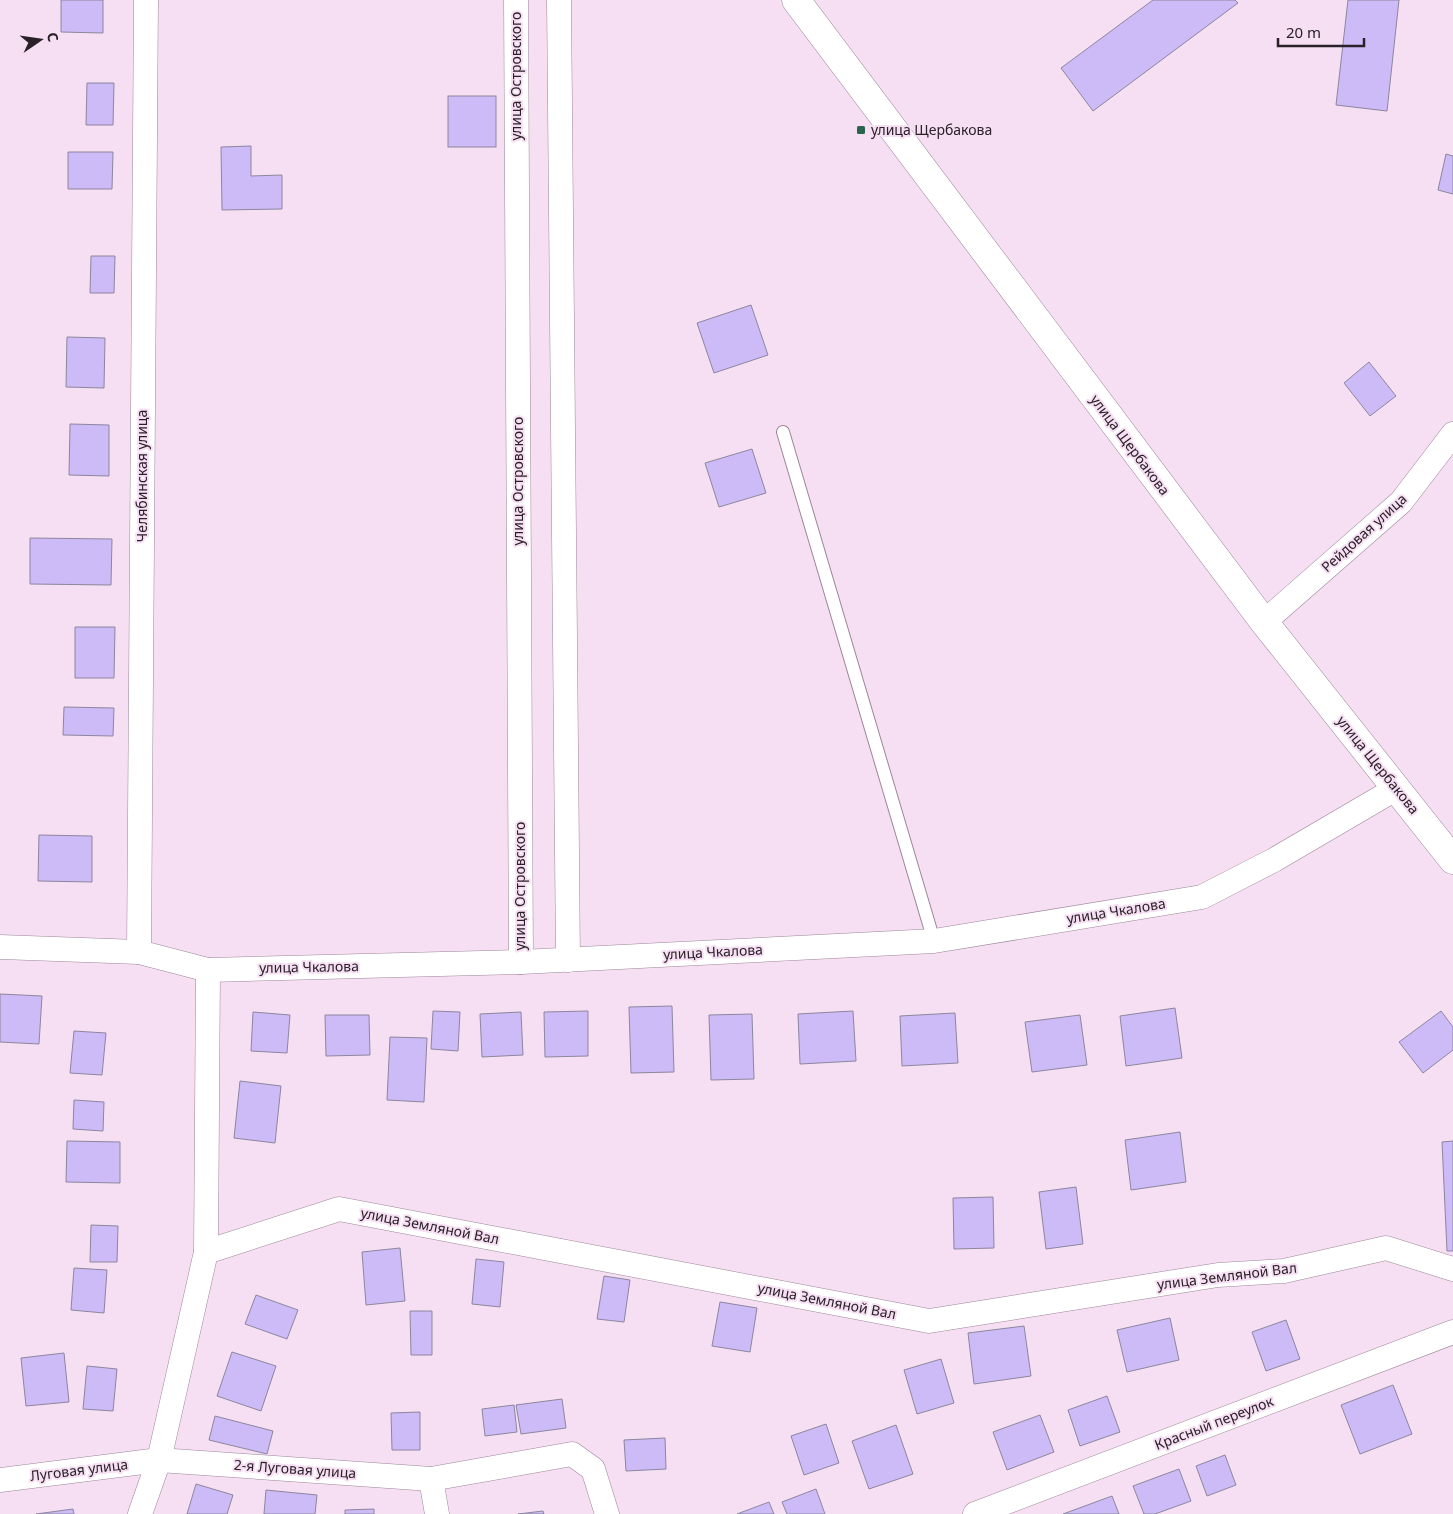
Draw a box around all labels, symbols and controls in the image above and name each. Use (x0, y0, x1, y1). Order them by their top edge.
street label: улица Островского (506, 12, 525, 140)
north arrow (15, 15, 65, 65)
scale bar (1278, 15, 1364, 47)
text: 20 m (1286, 22, 1321, 42)
text: С (43, 30, 63, 44)
place label: улица Щербакова (871, 120, 992, 139)
marker: улица Щербакова (855, 124, 867, 136)
street label: улица Щербакова (1086, 391, 1174, 499)
street label: Челябинская улица (132, 410, 151, 542)
street label: улица Островского (508, 417, 527, 545)
street label: Рейдовая улица (1317, 489, 1410, 576)
street label: улица Щербакова (1333, 712, 1424, 818)
street label: улица Островского (510, 822, 529, 950)
street label: улица Чкалова (1065, 893, 1167, 928)
street label: улица Чкалова (663, 939, 763, 964)
street label: улица Чкалова (259, 956, 359, 977)
street label: улица Земляной Вал (359, 1203, 501, 1248)
street label: улица Земляной Вал (1156, 1258, 1298, 1293)
street label: улица Земляной Вал (756, 1278, 898, 1323)
street label: Красный переулок (1152, 1391, 1277, 1454)
street label: Луговая улица (29, 1454, 129, 1485)
street label: 2-я Луговая улица (233, 1455, 357, 1482)

